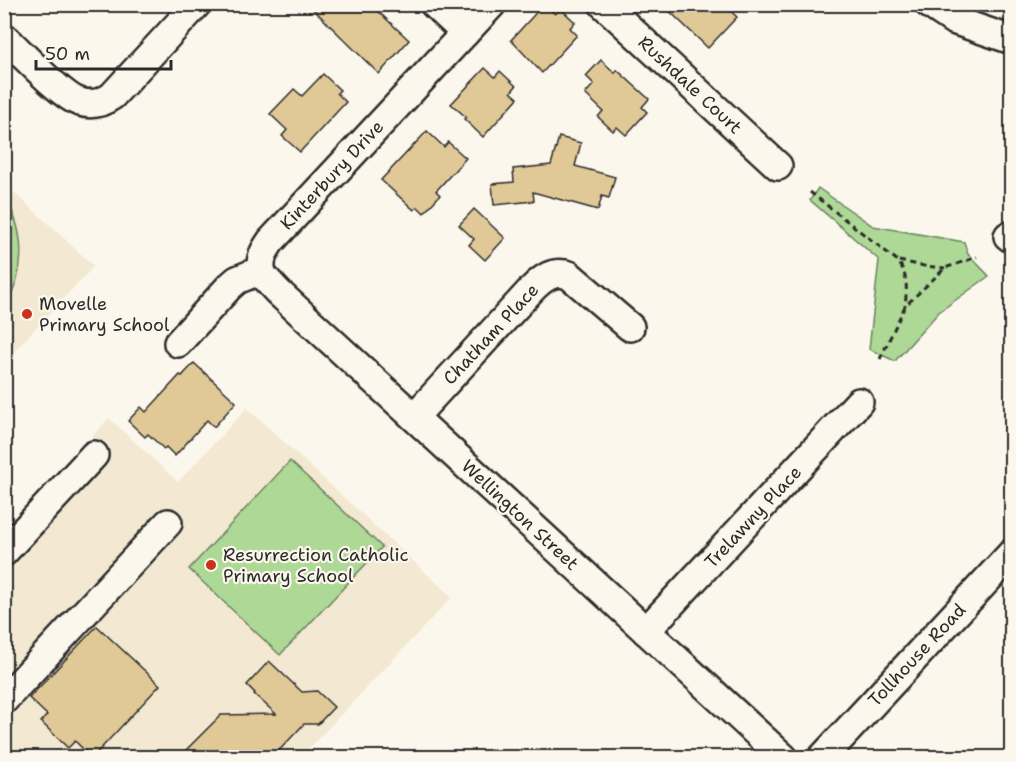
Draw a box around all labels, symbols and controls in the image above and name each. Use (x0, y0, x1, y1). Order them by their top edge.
street label: Rushdale Court (633, 31, 747, 139)
scale bar (36, 33, 171, 71)
text: 50 m (45, 42, 90, 66)
street label: Kinterbury Drive (275, 115, 389, 235)
street label: Chatham Place (438, 278, 544, 390)
place label: Movelle Primary School (39, 292, 170, 337)
marker: Movelle Primary School (20, 307, 34, 321)
street label: Wellington Street (456, 454, 584, 576)
street label: Trelawny Place (699, 461, 807, 573)
place label: Resurrection Catholic Primary School (223, 543, 408, 588)
marker: Resurrection Catholic Primary School (204, 558, 218, 572)
street label: Tollhouse Road (863, 598, 971, 712)

